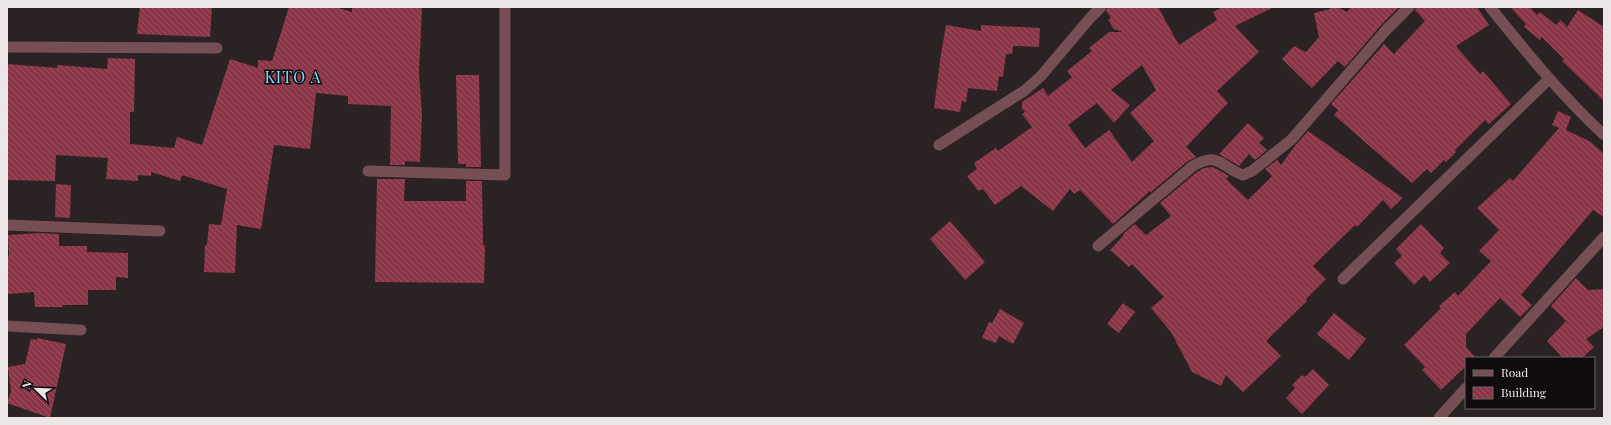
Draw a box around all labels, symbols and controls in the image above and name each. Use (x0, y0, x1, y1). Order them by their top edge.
district label: KITO A (264, 66, 322, 87)
legend (1465, 357, 1595, 409)
text: Road (1501, 364, 1528, 380)
north arrow (16, 369, 56, 409)
text: N (18, 378, 35, 391)
text: Building (1501, 384, 1547, 400)

